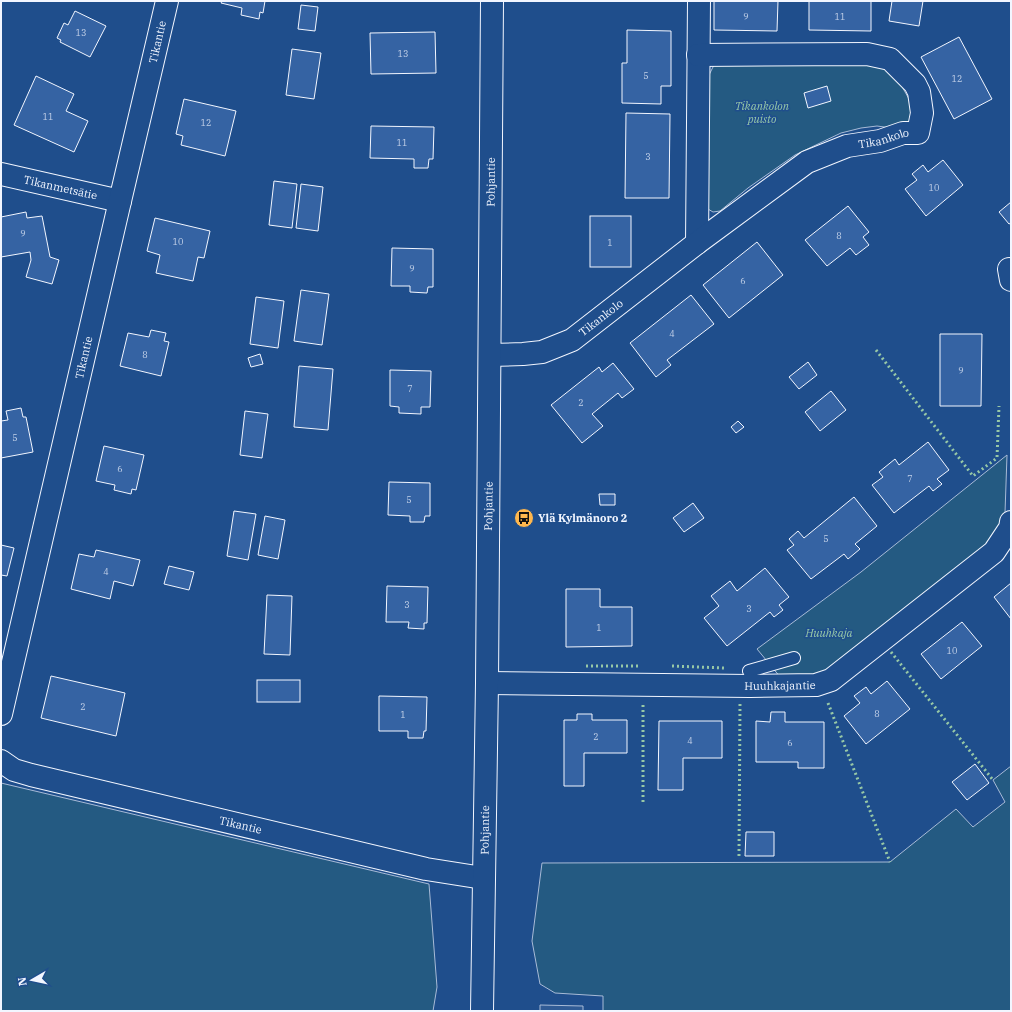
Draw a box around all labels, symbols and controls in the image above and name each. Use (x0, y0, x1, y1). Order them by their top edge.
house number: 9 (743, 11, 749, 22)
house number: 11 (835, 11, 845, 22)
street label: Tikantie (146, 19, 169, 65)
house number: 13 (76, 27, 86, 38)
house number: 13 (398, 48, 408, 59)
house number: 5 (643, 70, 649, 81)
house number: 12 (952, 73, 962, 84)
park label: Tikankolon puisto (735, 99, 790, 126)
house number: 11 (43, 111, 53, 122)
house number: 12 (201, 117, 211, 128)
street label: Tikankolo (857, 126, 909, 151)
house number: 11 (397, 137, 407, 148)
house number: 3 (645, 151, 651, 162)
street label: Pohjantie (483, 157, 498, 207)
street label: Tikanmetsätie (22, 172, 99, 203)
house number: 10 (929, 182, 939, 193)
house number: 9 (20, 228, 26, 239)
house number: 8 (836, 230, 842, 241)
house number: 10 (173, 236, 183, 247)
house number: 1 (607, 237, 613, 248)
house number: 9 (409, 263, 415, 274)
house number: 6 (740, 275, 746, 286)
street label: Tikankolo (576, 296, 626, 339)
house number: 4 (669, 328, 675, 339)
street label: Tikantie (72, 335, 95, 380)
house number: 8 (142, 349, 148, 360)
house number: 9 (958, 365, 964, 376)
house number: 7 (407, 383, 413, 394)
house number: 2 (578, 397, 584, 408)
house number: 5 (12, 432, 18, 443)
house number: 6 (117, 463, 123, 474)
house number: 7 (907, 473, 913, 484)
street label: Pohjantie (481, 481, 495, 531)
house number: 5 (406, 494, 412, 505)
bus stop icon: Ylä Kylmänoro 2 (513, 507, 535, 529)
place label: Ylä Kylmänoro 2 (538, 511, 627, 525)
house number: 5 (823, 533, 829, 544)
house number: 4 (103, 566, 109, 577)
house number: 3 (404, 599, 410, 610)
house number: 3 (746, 603, 752, 614)
house number: 1 (596, 622, 602, 633)
park label: Huuhkaja (804, 626, 853, 640)
house number: 10 (947, 645, 957, 656)
street label: Huuhkajantie (744, 678, 816, 693)
house number: 2 (80, 701, 86, 712)
house number: 8 (874, 708, 880, 719)
house number: 1 (400, 709, 406, 720)
house number: 2 (593, 731, 599, 742)
house number: 4 (687, 735, 693, 746)
house number: 6 (787, 737, 793, 748)
street label: Pohjantie (477, 805, 492, 855)
street label: Tikantie (218, 813, 263, 837)
north arrow (12, 960, 52, 1000)
text: N (14, 976, 30, 987)

